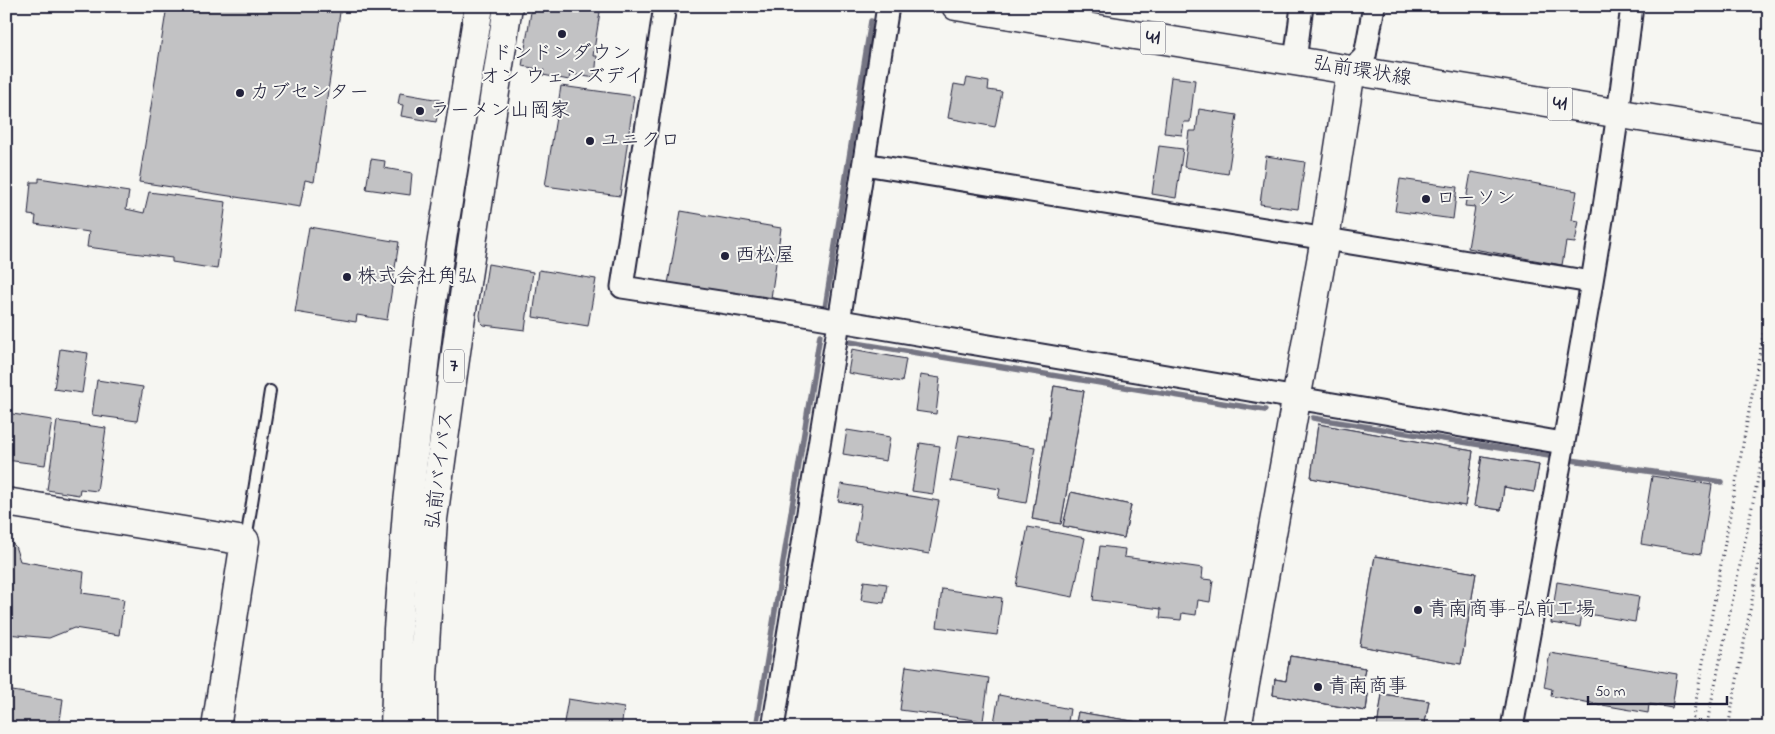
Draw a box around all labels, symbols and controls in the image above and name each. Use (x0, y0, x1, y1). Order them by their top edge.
road number: 41 (1140, 22, 1166, 54)
marker: ドンドンダウン オン ウェンズデイ (556, 28, 568, 40)
place label: ドンドンダウン オン ウェンズデイ (480, 40, 644, 92)
street label: 弘前環状線 (1310, 50, 1414, 94)
place label: カブセンター (250, 79, 369, 108)
marker: カブセンター (234, 87, 246, 99)
road number: 41 (1548, 88, 1572, 120)
place label: ラーメン山岡家 (430, 97, 570, 126)
marker: ラーメン山岡家 (414, 105, 426, 117)
place label: ユニクロ (600, 127, 680, 156)
marker: ユニクロ (584, 135, 596, 147)
place label: ローソン (1436, 185, 1516, 214)
marker: ローソン (1420, 193, 1432, 205)
place label: 西松屋 (735, 242, 795, 271)
marker: 西松屋 (719, 250, 731, 262)
place label: 株式会社角弘 (357, 263, 477, 292)
marker: 株式会社角弘 (341, 271, 353, 283)
road number: 7 (444, 350, 464, 382)
street label: 弘前バイパス (419, 409, 463, 531)
place label: 青南商事-弘前工場 (1428, 596, 1596, 625)
marker: 青南商事-弘前工場 (1412, 604, 1424, 616)
place label: 青南商事 (1328, 673, 1408, 702)
scale bar (1588, 674, 1726, 706)
marker: 青南商事 (1312, 681, 1324, 693)
text: 50 m (1595, 681, 1626, 703)

